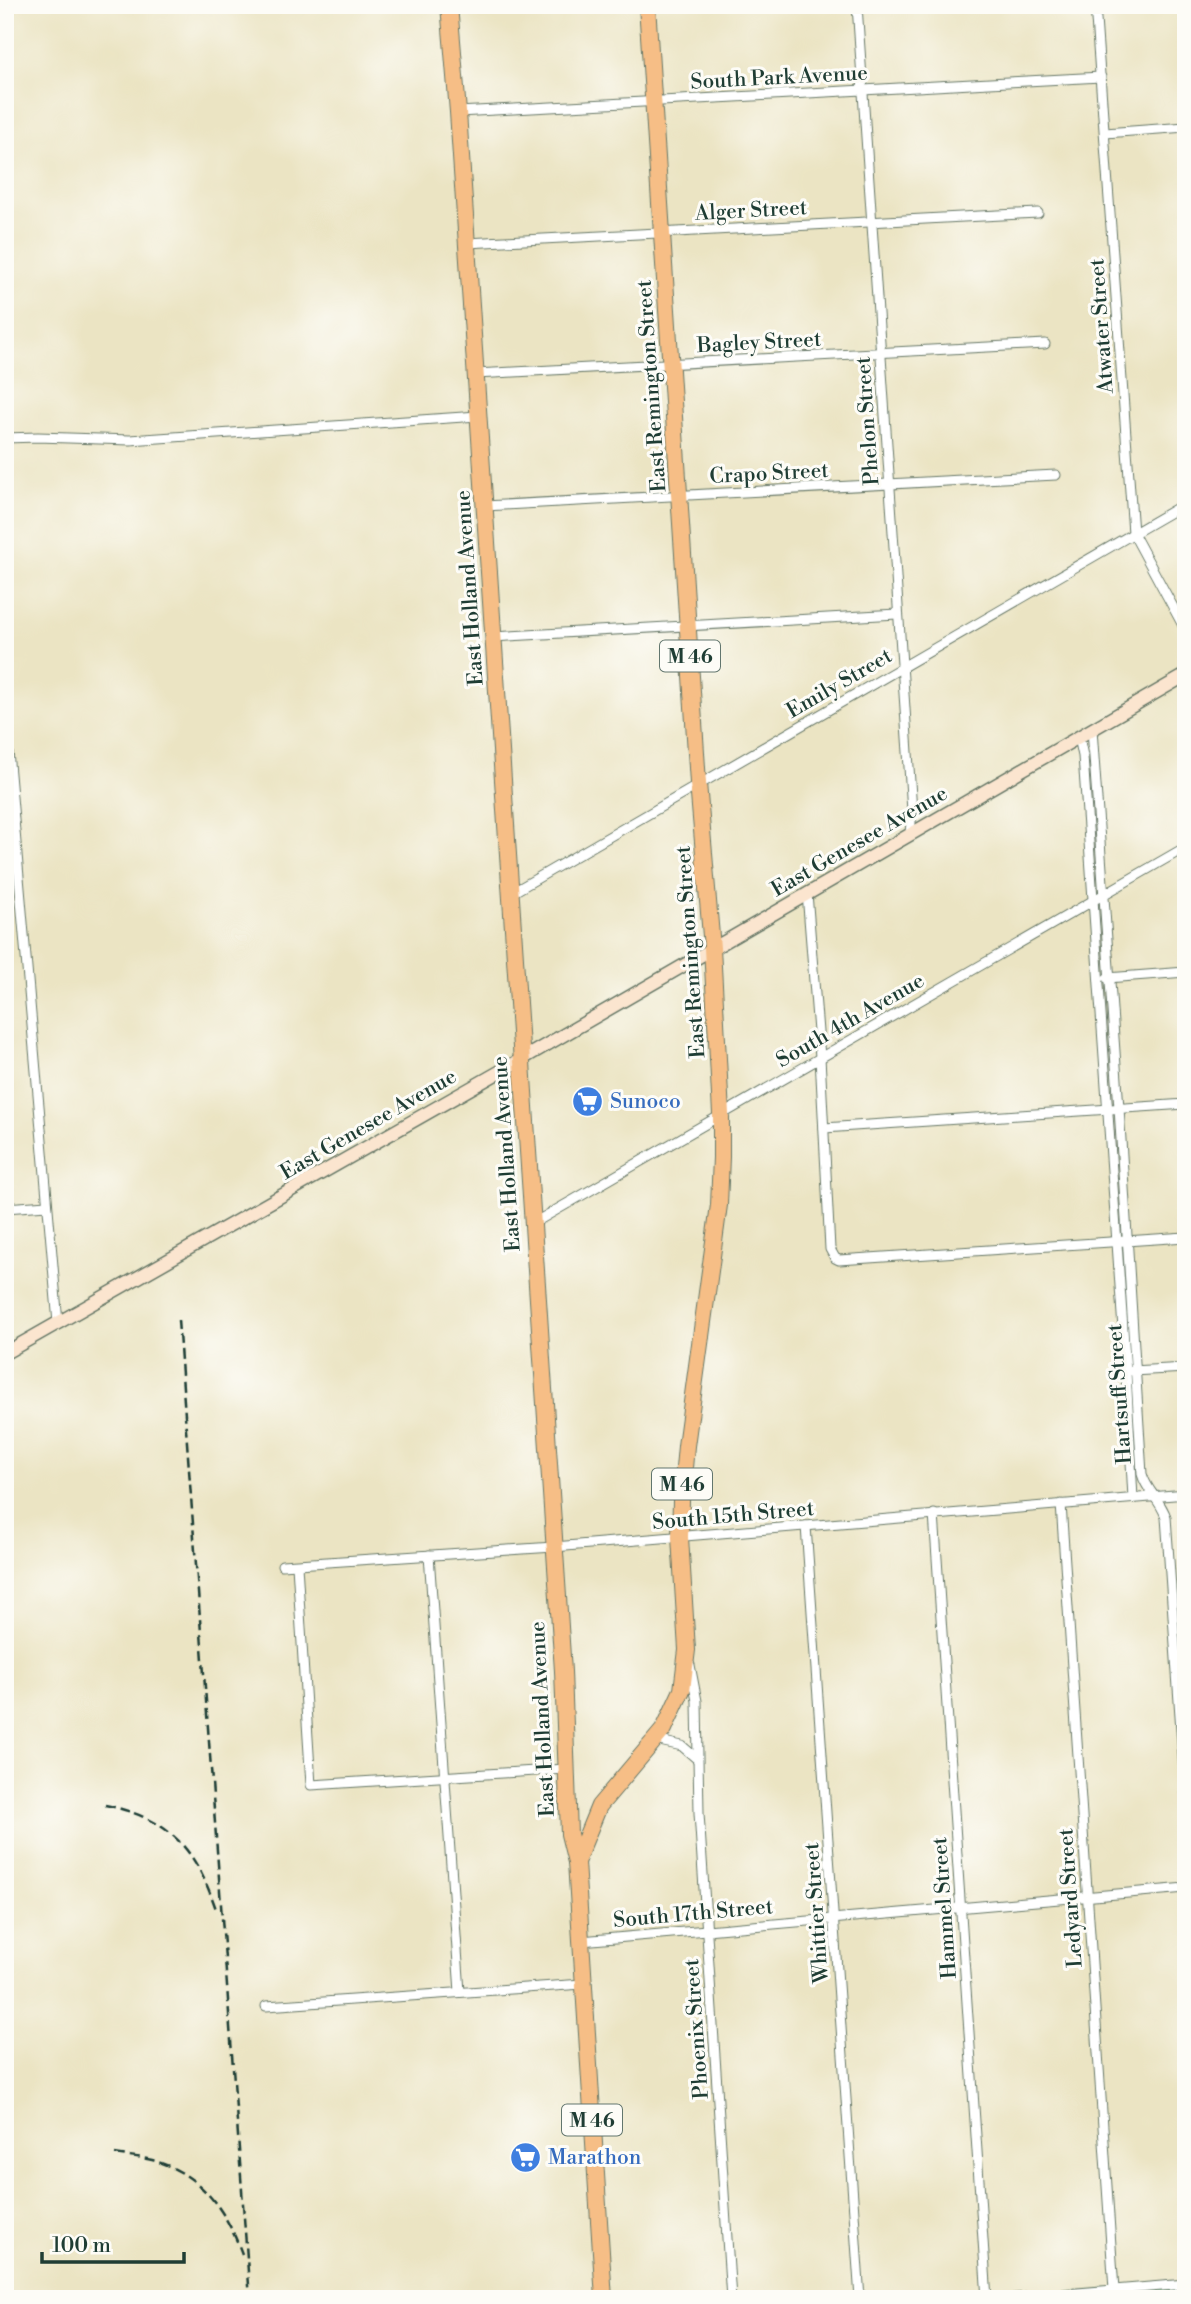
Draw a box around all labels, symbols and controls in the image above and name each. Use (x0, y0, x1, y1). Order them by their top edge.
street label: South Park Avenue (690, 60, 868, 96)
street label: Alger Street (693, 195, 808, 227)
street label: Atwater Street (1084, 257, 1120, 395)
street label: East Remington Street (632, 278, 672, 493)
street label: Bagley Street (695, 327, 822, 359)
street label: Phelon Street (850, 355, 885, 486)
street label: Crapo Street (709, 458, 830, 490)
street label: East Holland Avenue (450, 489, 490, 687)
road number: M 46 (660, 640, 720, 671)
street label: Emily Street (782, 643, 897, 725)
street label: East Genesee Avenue (767, 781, 952, 903)
street label: East Remington Street (671, 844, 711, 1059)
street label: South 4th Avenue (772, 968, 929, 1074)
street label: East Holland Avenue (487, 1055, 527, 1253)
street label: East Genesee Avenue (276, 1064, 461, 1186)
supermarket icon: Sunoco (570, 1084, 604, 1118)
place label: Sunoco (610, 1089, 681, 1115)
street label: Hartsuff Street (1102, 1322, 1138, 1465)
road number: M 46 (652, 1468, 712, 1500)
street label: South 15th Street (651, 1496, 816, 1536)
street label: East Holland Avenue (525, 1620, 561, 1817)
street label: Ledyard Street (1053, 1827, 1089, 1968)
street label: Hammel Street (927, 1835, 963, 1980)
street label: Whittier Street (799, 1841, 835, 1985)
street label: South 17th Street (612, 1894, 775, 1934)
street label: Phoenix Street (679, 1957, 715, 2100)
road number: M 46 (562, 2104, 622, 2136)
supermarket icon: Marathon (508, 2140, 542, 2174)
place label: Marathon (548, 2145, 642, 2171)
scale bar (42, 2220, 184, 2264)
text: 100 m (52, 2233, 111, 2259)

